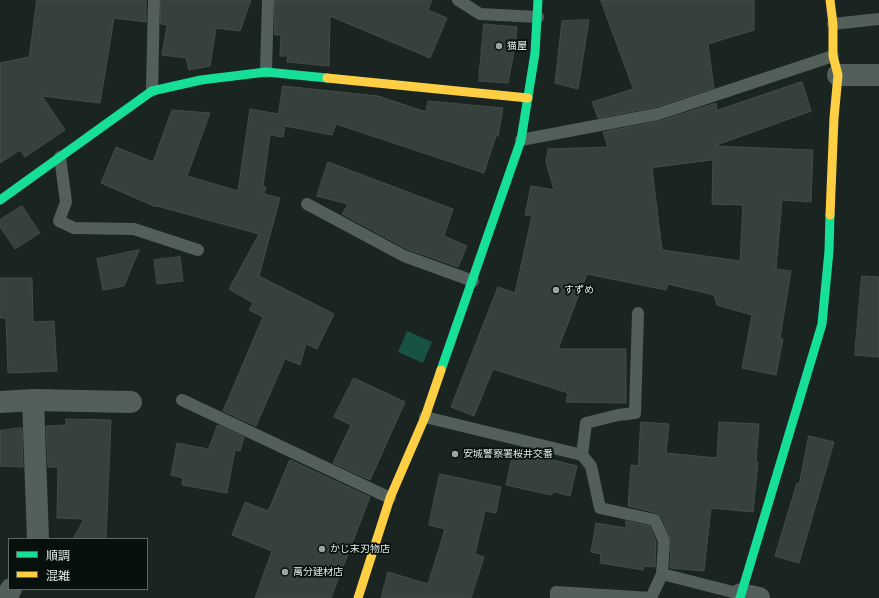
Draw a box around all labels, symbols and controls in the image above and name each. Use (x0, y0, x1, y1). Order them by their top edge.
place label: 猫屋 (507, 40, 527, 52)
marker: 猫屋 (494, 41, 504, 51)
place label: すずめ (564, 284, 594, 296)
marker: すずめ (551, 285, 561, 295)
place label: 安城警察署桜井交番 (463, 448, 553, 460)
marker: 安城警察署桜井交番 (450, 449, 460, 459)
legend (8, 538, 148, 590)
place label: かじ末刃物店 (330, 543, 390, 555)
marker: かじ末刃物店 (317, 544, 327, 554)
text: 順調 (46, 549, 70, 563)
place label: 萬分建材店 (293, 566, 343, 578)
marker: 萬分建材店 (280, 567, 290, 577)
text: 混雑 (46, 569, 70, 583)

